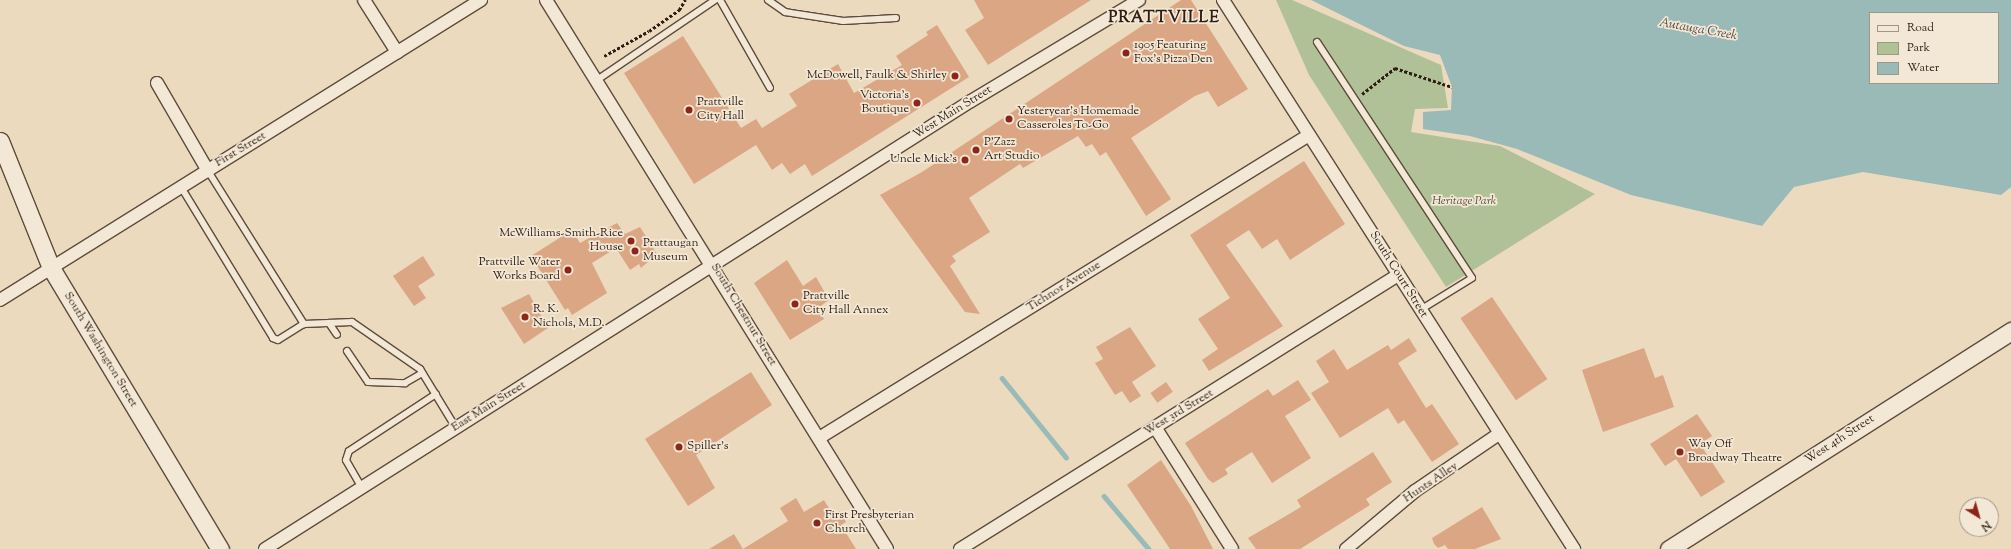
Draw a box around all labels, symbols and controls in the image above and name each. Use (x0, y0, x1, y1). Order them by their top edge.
district label: PRATTVILLE (1108, 9, 1220, 29)
legend (1869, 12, 1999, 84)
water label: Autauga Creek (1658, 15, 1738, 45)
text: Road (1907, 19, 1934, 37)
place label: 1905 Featuring Fox's Pizza Den (1134, 39, 1213, 67)
text: Park (1907, 39, 1930, 57)
marker: 1905 Featuring Fox's Pizza Den (1121, 48, 1131, 58)
text: Water (1907, 59, 1939, 77)
place label: McDowell, Faulk & Shirley (807, 69, 947, 83)
marker: McDowell, Faulk & Shirley (950, 71, 960, 81)
street label: West Main Street (911, 83, 995, 143)
place label: Victoria's Boutique (860, 89, 909, 117)
place label: Prattville City Hall (697, 96, 744, 124)
marker: Victoria's Boutique (912, 98, 922, 108)
marker: Prattville City Hall (684, 105, 694, 115)
place label: Yesteryear's Homemade Casseroles To-Go (1017, 105, 1139, 133)
marker: Yesteryear's Homemade Casseroles To-Go (1004, 114, 1014, 124)
street label: First Street (213, 129, 269, 171)
place label: P'Zazz Art Studio (984, 136, 1040, 164)
marker: P'Zazz Art Studio (971, 145, 981, 155)
place label: Uncle Mick's (890, 153, 957, 167)
marker: Uncle Mick's (960, 155, 970, 165)
park label: Heritage Park (1432, 195, 1496, 209)
place label: McWilliams-Smith-Rice House (499, 227, 623, 255)
street label: South Court Street (1366, 229, 1430, 321)
marker: McWilliams-Smith-Rice House (626, 236, 636, 246)
place label: Prattaugan Museum (643, 237, 698, 265)
marker: Prattaugan Museum (630, 246, 640, 256)
place label: Prattville Water Works Board (479, 256, 560, 284)
street label: Tichnor Avenue (1024, 259, 1104, 315)
street label: South Chestnut Street (707, 261, 779, 369)
marker: Prattville Water Works Board (563, 265, 573, 275)
street label: South Washington Street (60, 290, 140, 410)
place label: Prattville City Hall Annex (803, 290, 889, 318)
marker: Prattville City Hall Annex (790, 299, 800, 309)
place label: R. K. Nichols, M.D. (533, 303, 605, 331)
marker: R. K. Nichols, M.D. (520, 312, 530, 322)
street label: East Main Street (449, 378, 529, 436)
street label: West 3rd Street (1142, 387, 1216, 439)
street label: West 4th Street (1803, 412, 1877, 468)
place label: Way Off Broadway Theatre (1688, 438, 1782, 466)
place label: Spiller's (687, 440, 728, 454)
marker: Spiller's (674, 442, 684, 452)
marker: Way Off Broadway Theatre (1675, 447, 1685, 457)
street label: Hunts Alley (1401, 460, 1461, 506)
north arrow (1959, 497, 1999, 537)
place label: First Presbyterian Church (825, 509, 914, 537)
text: N (1977, 517, 1994, 535)
marker: First Presbyterian Church (812, 518, 822, 528)

